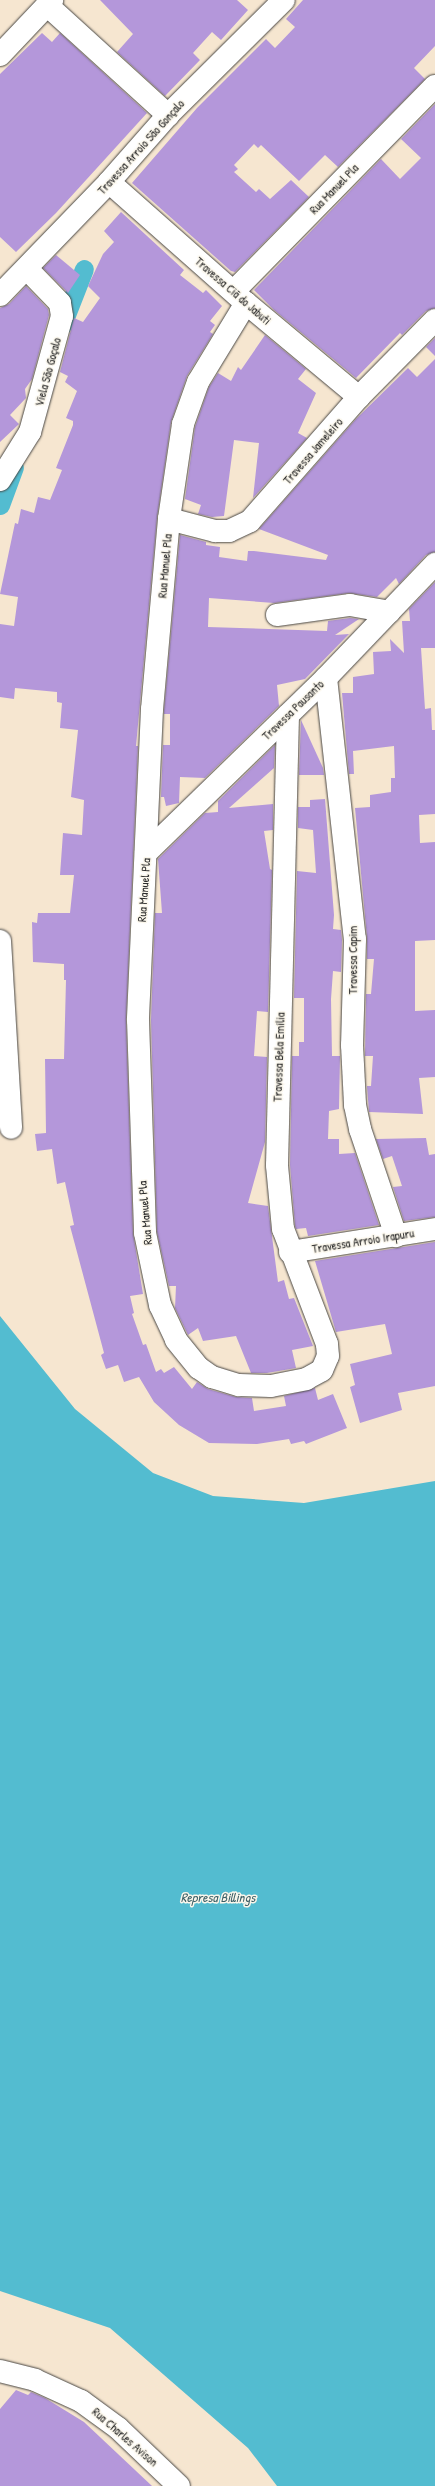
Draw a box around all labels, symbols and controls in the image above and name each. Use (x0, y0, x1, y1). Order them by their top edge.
street label: Travessa Arroio São Gonçalo (95, 97, 187, 197)
street label: Rua Manuel Pla (307, 161, 361, 217)
street label: Travessa Ciã do Jabuti (192, 254, 274, 328)
street label: Viela São Goçalo (32, 336, 64, 408)
street label: Travessa Jameleiro (280, 415, 346, 487)
street label: Rua Manuel Pla (155, 533, 175, 599)
street label: Travessa Pausanto (259, 677, 327, 743)
street label: Rua Manuel Pla (135, 857, 153, 923)
street label: Travessa Capim (346, 926, 360, 994)
street label: Travessa Bela Emília (270, 1012, 288, 1102)
street label: Rua Manuel Pla (135, 1180, 155, 1246)
street label: Travessa Arroio Irapuru (311, 1226, 415, 1256)
water label: Represa Billings (181, 1889, 255, 1905)
street label: Rua Charles Avison (89, 2405, 161, 2469)

